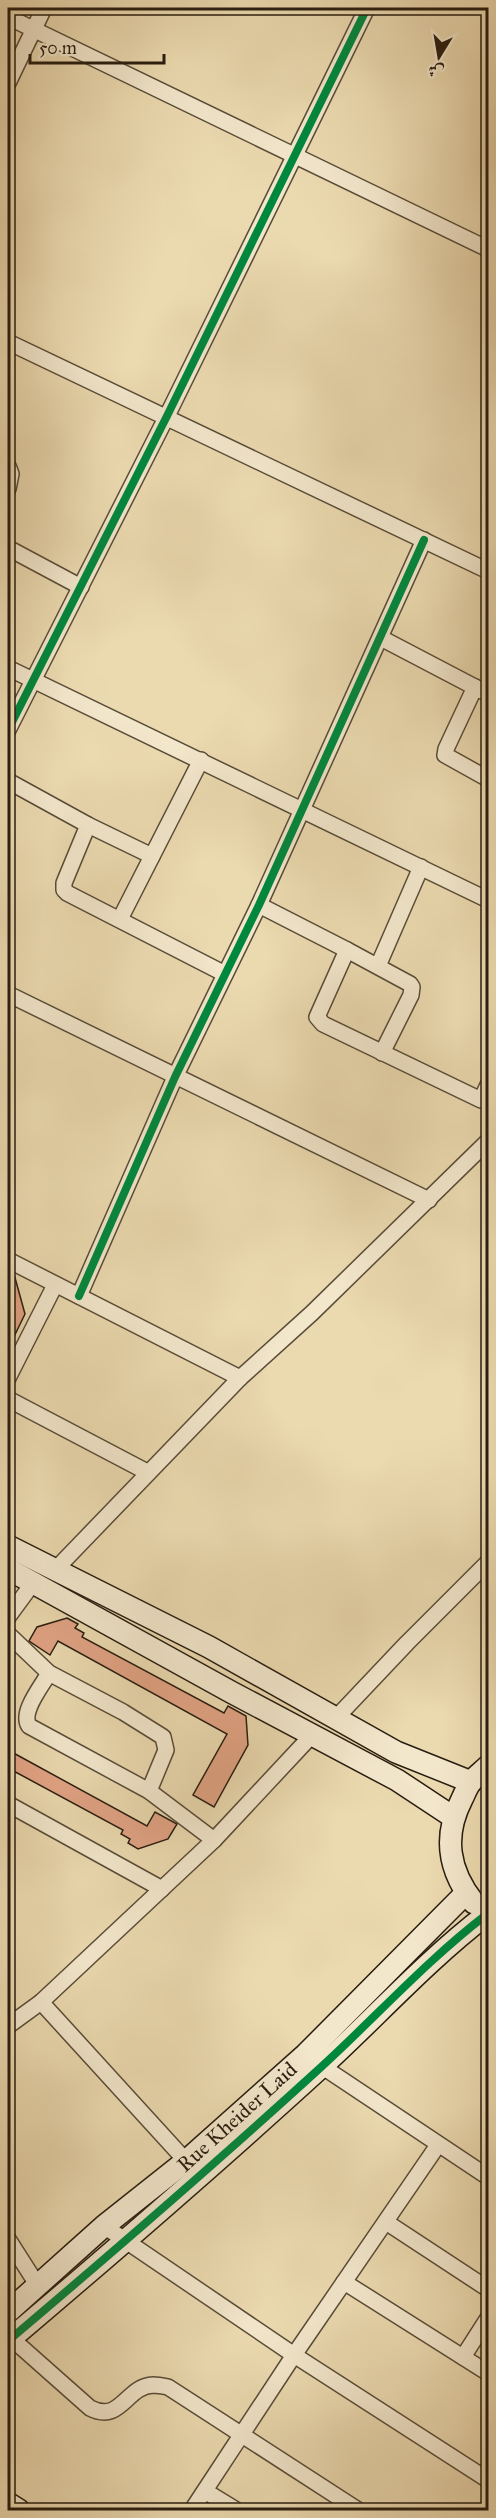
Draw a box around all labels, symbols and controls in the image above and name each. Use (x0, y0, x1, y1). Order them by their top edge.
scale bar (30, 27, 164, 65)
north arrow (409, 27, 469, 87)
text: 50 m (39, 37, 77, 59)
text: ش (427, 60, 446, 82)
street label: Rue Kheider Laid (172, 2056, 303, 2178)

